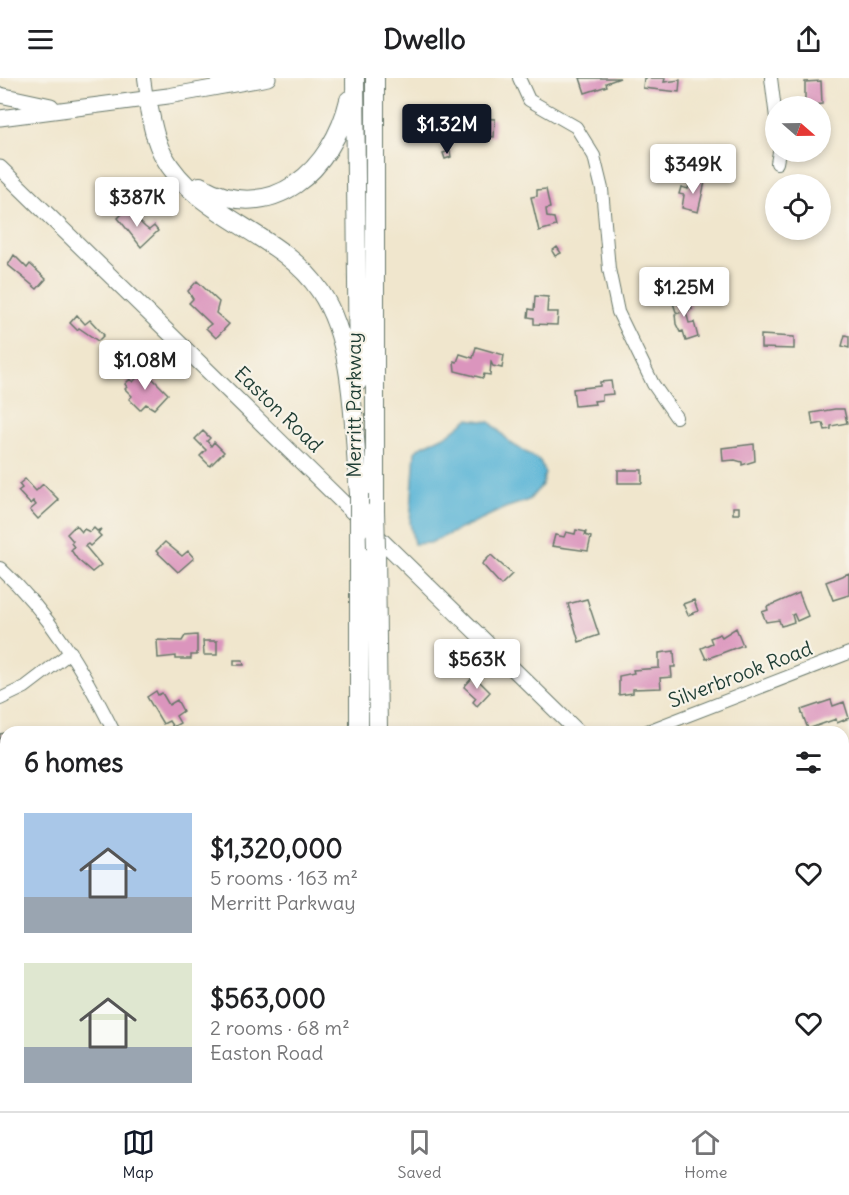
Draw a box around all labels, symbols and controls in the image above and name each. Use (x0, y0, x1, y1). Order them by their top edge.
text: Dwello (383, 22, 466, 56)
icon: menu (24, 23, 57, 56)
icon: share (792, 23, 825, 56)
north arrow (765, 96, 831, 162)
map controls (765, 96, 831, 240)
pin: $1.32M (398, 104, 496, 155)
text: $1.32M (416, 111, 478, 136)
pin: $349K (651, 144, 735, 195)
text: $349K (664, 151, 722, 176)
button: locate (765, 174, 831, 240)
pin: $387K (95, 177, 179, 228)
text: $387K (109, 184, 165, 209)
pin: $1.25M (635, 267, 733, 318)
text: $1.25M (653, 274, 715, 299)
street label: Merritt Parkway (341, 332, 366, 478)
pin: $1.08M (96, 340, 194, 391)
text: $1.08M (113, 347, 177, 372)
street label: Easton Road (230, 361, 329, 457)
street label: Silverbrook Road (665, 635, 816, 713)
pin: $563K (435, 639, 519, 690)
text: $563K (448, 646, 506, 671)
text: 6 homes (24, 746, 123, 779)
icon: filters (792, 746, 825, 779)
text: $1,320,000 (210, 832, 343, 865)
icon: home (72, 837, 144, 909)
icon: heart (792, 857, 825, 890)
text: 5 rooms · 163 m² (210, 865, 358, 890)
text: Merritt Parkway (210, 890, 356, 915)
text: $563,000 (210, 982, 326, 1015)
icon: home (72, 987, 144, 1059)
icon: heart (792, 1007, 825, 1040)
text: 2 rooms · 68 m² (210, 1015, 350, 1040)
text: Easton Road (210, 1040, 323, 1065)
tab: Map (122, 1126, 155, 1182)
tab: Saved (398, 1126, 441, 1182)
tab: Home (684, 1126, 727, 1182)

